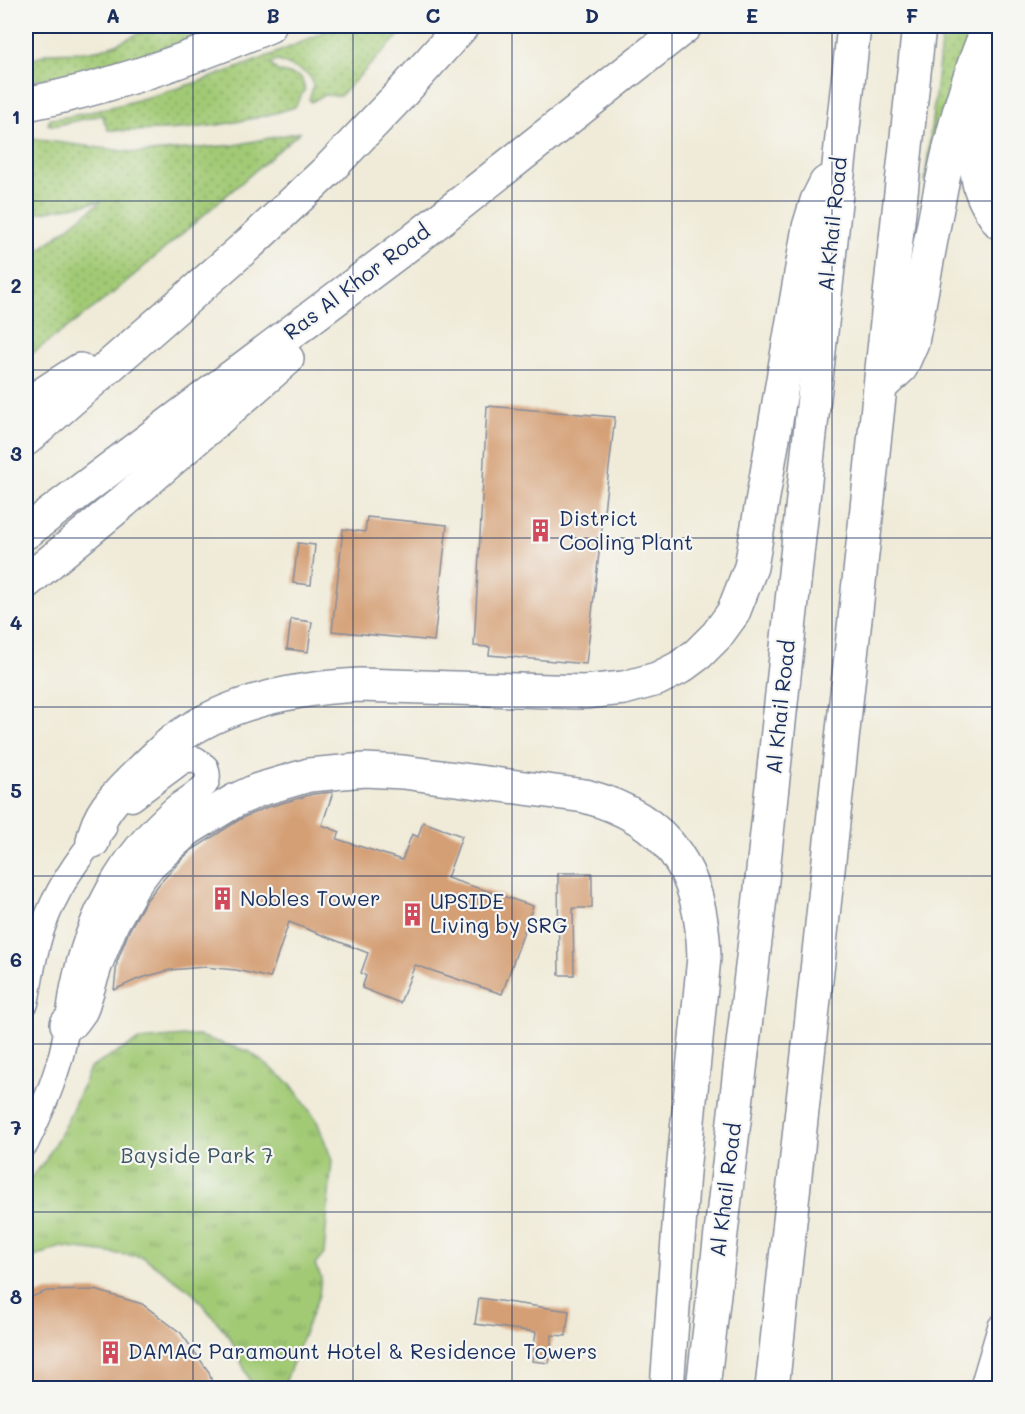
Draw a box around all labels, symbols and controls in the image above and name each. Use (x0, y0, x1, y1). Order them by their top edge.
text: A (106, 2, 120, 28)
text: B (266, 2, 280, 28)
text: C (426, 2, 441, 28)
text: D (585, 2, 599, 28)
text: E (746, 2, 758, 28)
text: F (906, 2, 919, 28)
text: 1 (12, 103, 20, 129)
street label: Al Khail Road (811, 155, 852, 292)
street label: Ras Al Khor Road (277, 217, 435, 345)
text: 2 (10, 272, 22, 298)
text: 3 (10, 440, 22, 466)
place label: District Cooling Plant (559, 504, 693, 555)
building icon: District Cooling Plant (528, 518, 554, 544)
text: 4 (10, 609, 23, 635)
street label: Al Khail Road (759, 638, 800, 775)
text: 5 (10, 777, 22, 803)
place label: Nobles Tower (240, 884, 381, 911)
building icon: Nobles Tower (209, 886, 235, 912)
place label: UPSIDE Living by SRG (430, 887, 567, 938)
building icon: UPSIDE Living by SRG (399, 901, 425, 927)
text: 6 (10, 946, 22, 972)
text: 7 (10, 1114, 22, 1140)
street label: Al Khail Road (703, 1121, 746, 1258)
park label: Bayside Park 7 (121, 1141, 273, 1168)
text: 8 (10, 1283, 22, 1309)
place label: DAMAC Paramount Hotel & Residence Towers (128, 1337, 597, 1364)
building icon: DAMAC Paramount Hotel & Residence Towers (97, 1339, 123, 1365)

